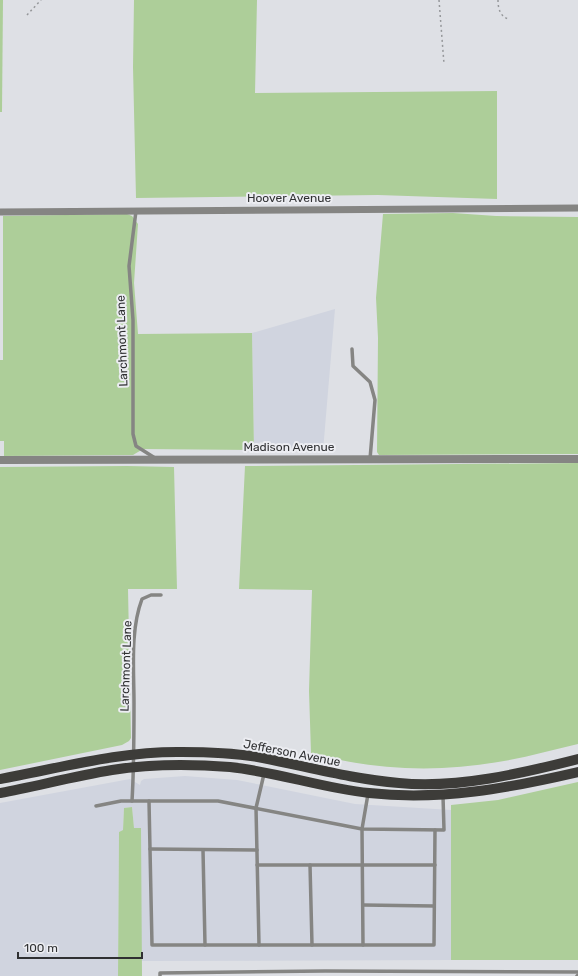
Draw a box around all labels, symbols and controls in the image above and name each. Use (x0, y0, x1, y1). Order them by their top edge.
street label: Hoover Avenue (247, 191, 331, 205)
street label: Larchmont Lane (113, 295, 131, 387)
street label: Madison Avenue (243, 440, 335, 454)
street label: Larchmont Lane (117, 620, 135, 712)
street label: Jefferson Avenue (242, 737, 342, 769)
scale bar (18, 934, 142, 960)
text: 100 m (24, 941, 58, 955)

